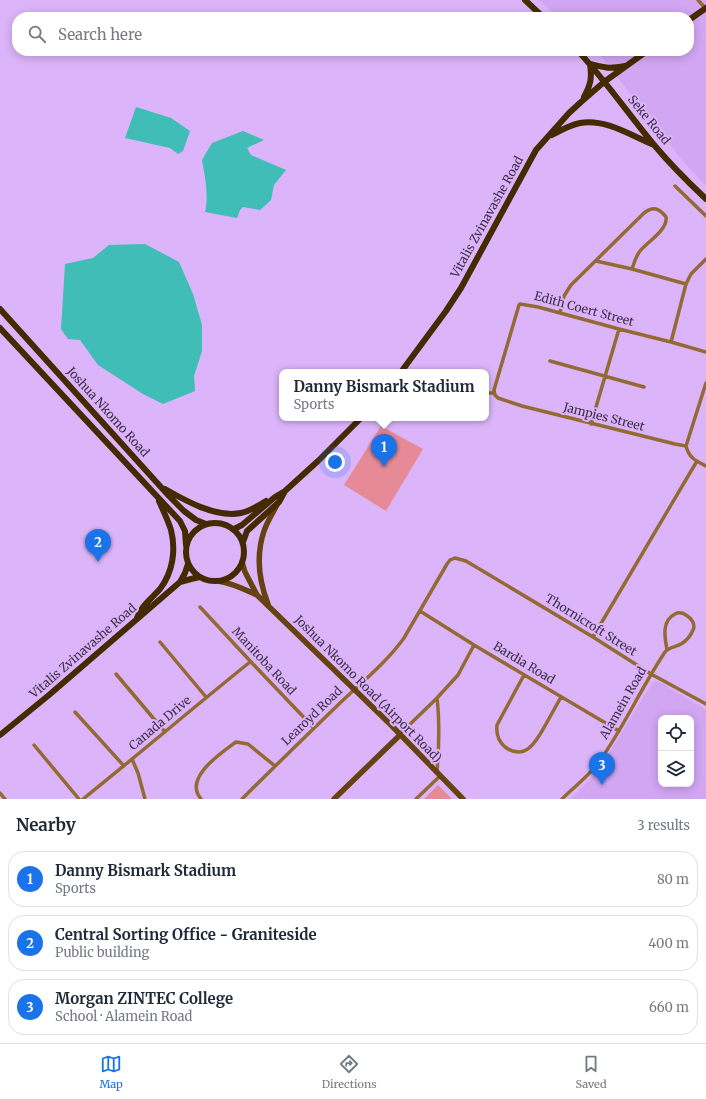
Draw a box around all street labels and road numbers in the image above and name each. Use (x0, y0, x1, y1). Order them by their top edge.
street label: Seke Road (625, 92, 674, 147)
street label: Vitalis Zvinavashe Road (446, 153, 526, 281)
street label: Edith Coert Street (533, 288, 636, 329)
street label: Joshua Nkomo Road (63, 363, 153, 460)
street label: Jampies Street (561, 399, 646, 434)
street label: Thornicroft Street (543, 590, 640, 659)
street label: Vitalis Zvinavashe Road (25, 600, 139, 702)
street label: Joshua Nkomo Road (Airport Road) (291, 611, 445, 765)
street label: Manitoba Road (229, 624, 300, 698)
street label: Bardia Road (491, 638, 558, 687)
street label: Alamein Road (595, 664, 649, 742)
street label: Learoyd Road (278, 683, 345, 748)
street label: Canada Drive (126, 692, 194, 753)

